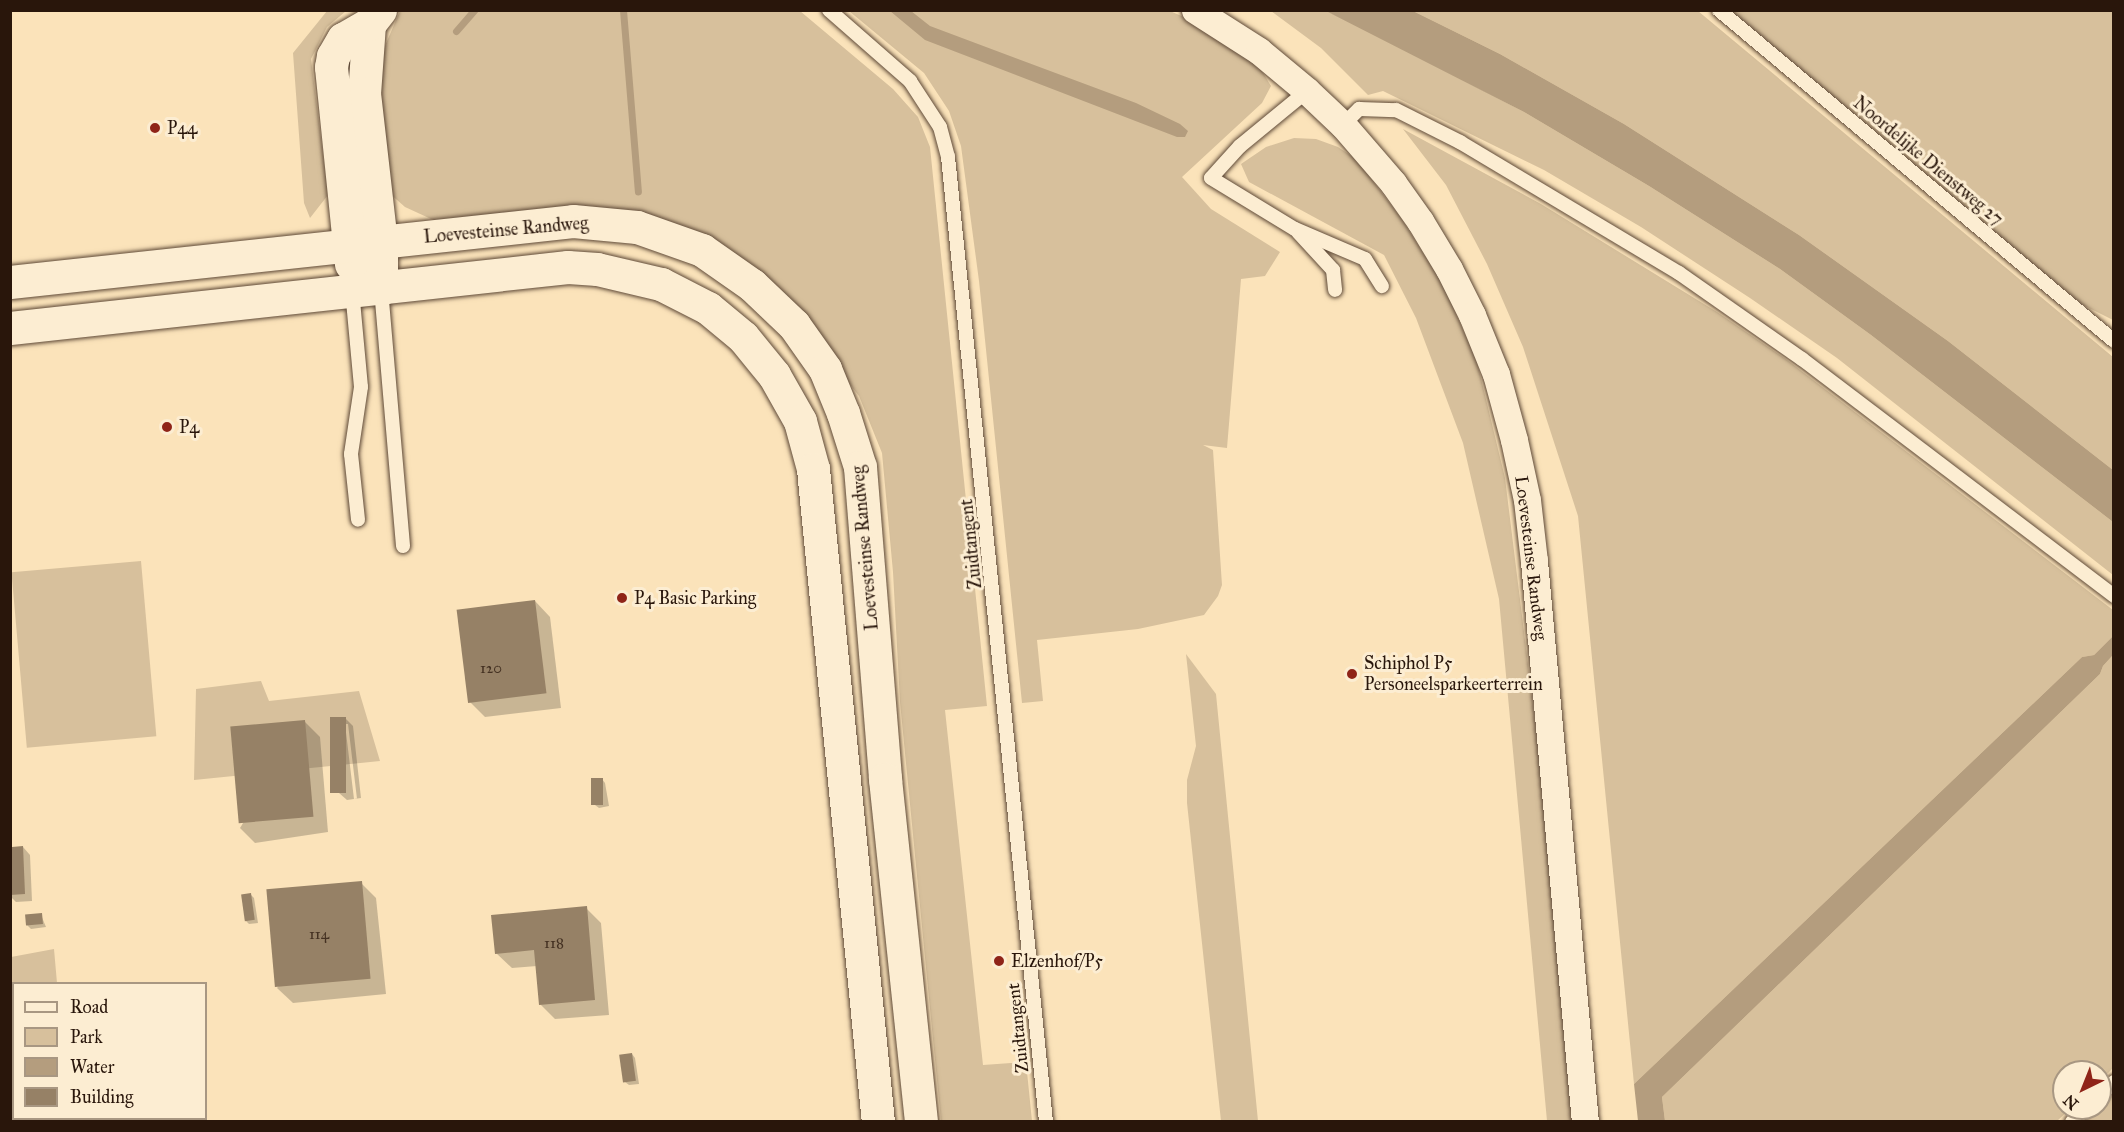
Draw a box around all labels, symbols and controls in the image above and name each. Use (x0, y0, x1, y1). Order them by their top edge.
street label: Noordelijke Dienstweg 27 (1849, 92, 2007, 230)
place label: P44 (167, 117, 197, 139)
marker: P44 (148, 121, 162, 135)
street label: Loevesteinse Randweg (423, 212, 589, 248)
place label: P4 (179, 416, 199, 438)
marker: P4 (160, 420, 174, 434)
street label: Loevesteinse Randweg (847, 465, 883, 631)
street label: Loevesteinse Randweg (1510, 475, 1552, 641)
street label: Zuidtangent (956, 498, 986, 590)
place label: P4 Basic Parking (634, 587, 756, 609)
marker: P4 Basic Parking (615, 591, 629, 605)
place label: Schiphol P5 Personeelsparkeerterrein (1364, 653, 1543, 696)
house number: 120 (480, 660, 502, 678)
marker: Schiphol P5 Personeelsparkeerterrein (1345, 667, 1359, 681)
house number: 114 (309, 926, 329, 944)
house number: 118 (544, 935, 564, 953)
place label: Elzenhof/P5 (1011, 950, 1103, 972)
marker: Elzenhof/P5 (992, 954, 1006, 968)
legend (12, 982, 207, 1120)
street label: Zuidtangent (1003, 982, 1033, 1074)
text: Road (70, 996, 108, 1018)
text: Park (70, 1026, 103, 1048)
text: Water (70, 1056, 114, 1078)
north arrow (2052, 1060, 2112, 1120)
text: Building (70, 1086, 133, 1108)
text: N (2059, 1090, 2082, 1114)

